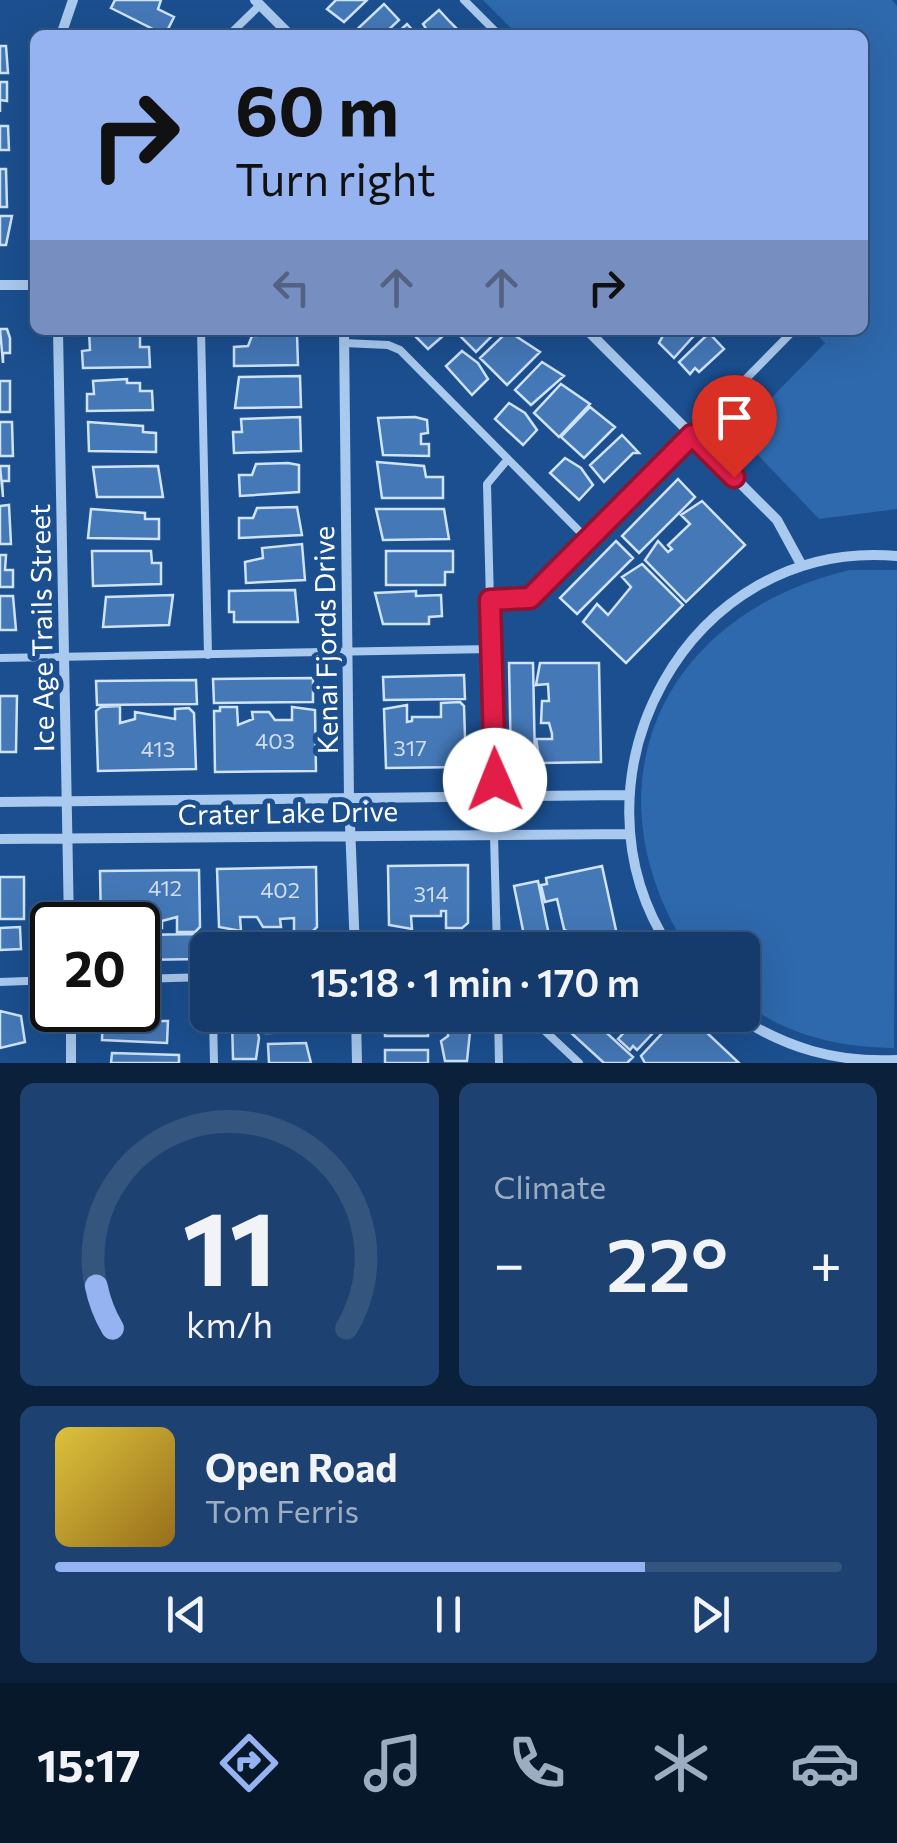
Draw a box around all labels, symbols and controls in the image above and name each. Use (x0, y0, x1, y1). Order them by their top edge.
text: 60 m (235, 65, 399, 150)
icon: right (70, 70, 200, 200)
text: Turn right (235, 150, 436, 205)
icon: left (264, 260, 319, 315)
icon: ahead (369, 260, 424, 315)
icon: ahead (474, 260, 529, 315)
icon: right (579, 260, 634, 315)
pin (692, 375, 777, 478)
icon: arrive (707, 390, 762, 445)
street label: Ice Age Trails Street (22, 504, 60, 752)
street label: Kenai Fjords Drive (306, 526, 344, 754)
house number: 403 (255, 727, 295, 754)
position arrow (443, 728, 547, 832)
house number: 317 (393, 734, 427, 761)
house number: 413 (141, 735, 175, 762)
street label: Crater Lake Drive (178, 793, 398, 831)
house number: 412 (148, 874, 182, 901)
house number: 402 (260, 876, 300, 903)
house number: 314 (413, 880, 449, 907)
speed limit sign: 20 (30, 902, 160, 1032)
text: 15:18 · 1 min · 170 m (310, 958, 640, 1005)
text: Climate (494, 1166, 606, 1206)
text: 11 (182, 1180, 276, 1307)
text: 22° (606, 1216, 728, 1307)
text: − (494, 1228, 525, 1295)
text: + (810, 1228, 842, 1295)
text: km/h (186, 1302, 273, 1345)
text: Open Road (205, 1443, 398, 1490)
text: Tom Ferris (205, 1490, 359, 1530)
icon: previous (159, 1587, 214, 1642)
icon: pause (421, 1587, 476, 1642)
icon: next (683, 1587, 738, 1642)
icon: directions (214, 1728, 284, 1798)
icon: music (358, 1728, 428, 1798)
icon: phone (502, 1728, 572, 1798)
icon: climate (646, 1728, 716, 1798)
icon: car (790, 1728, 860, 1798)
text: 15:17 (37, 1736, 141, 1791)

